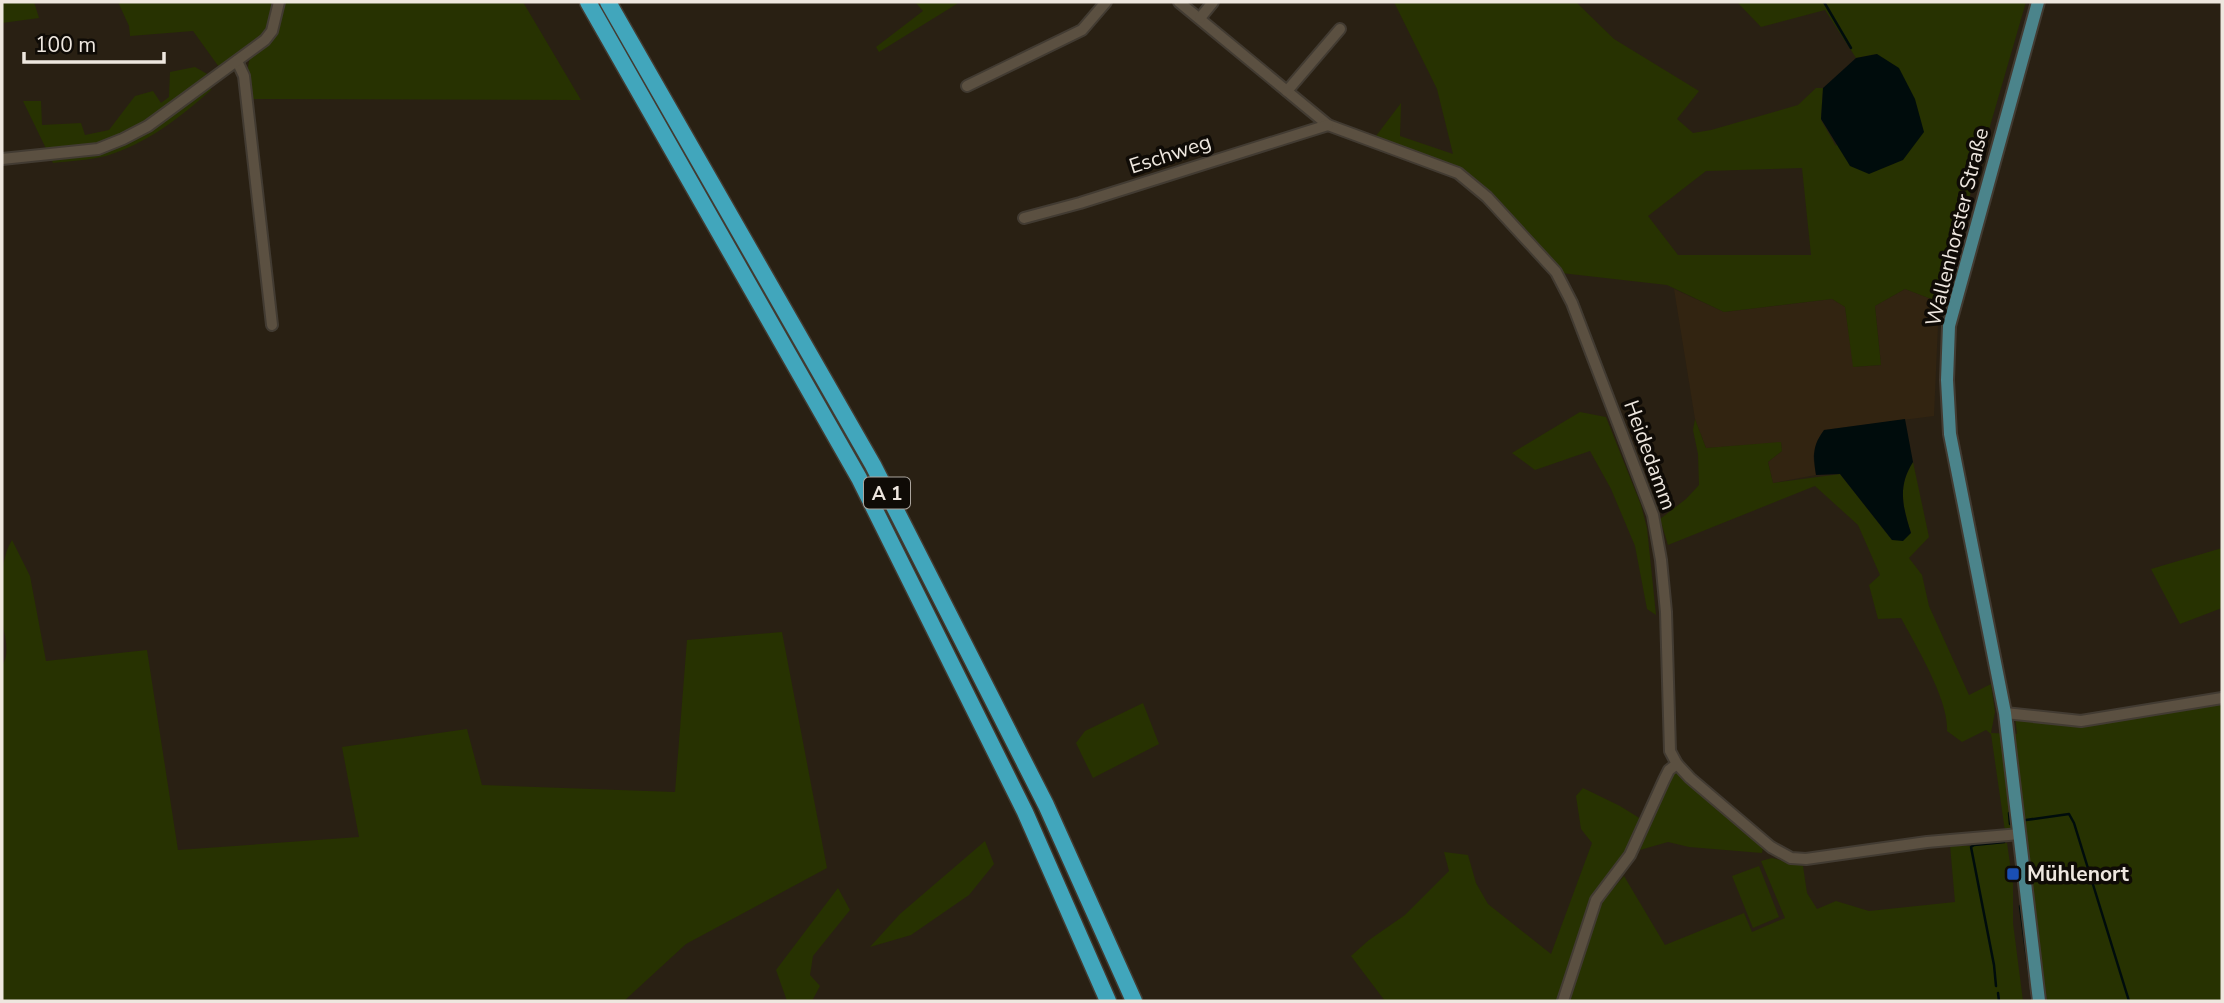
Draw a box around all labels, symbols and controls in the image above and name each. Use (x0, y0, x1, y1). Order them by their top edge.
scale bar (24, 21, 164, 65)
text: 100 m (35, 31, 96, 59)
street label: Wallenhorster Straße (1919, 125, 1995, 329)
street label: Eschweg (1125, 128, 1215, 180)
street label: Heidedamm (1617, 396, 1683, 514)
road number: A 1 (864, 478, 910, 508)
place label: Mühlenort (2027, 860, 2130, 888)
marker: Mühlenort (2005, 866, 2021, 882)

